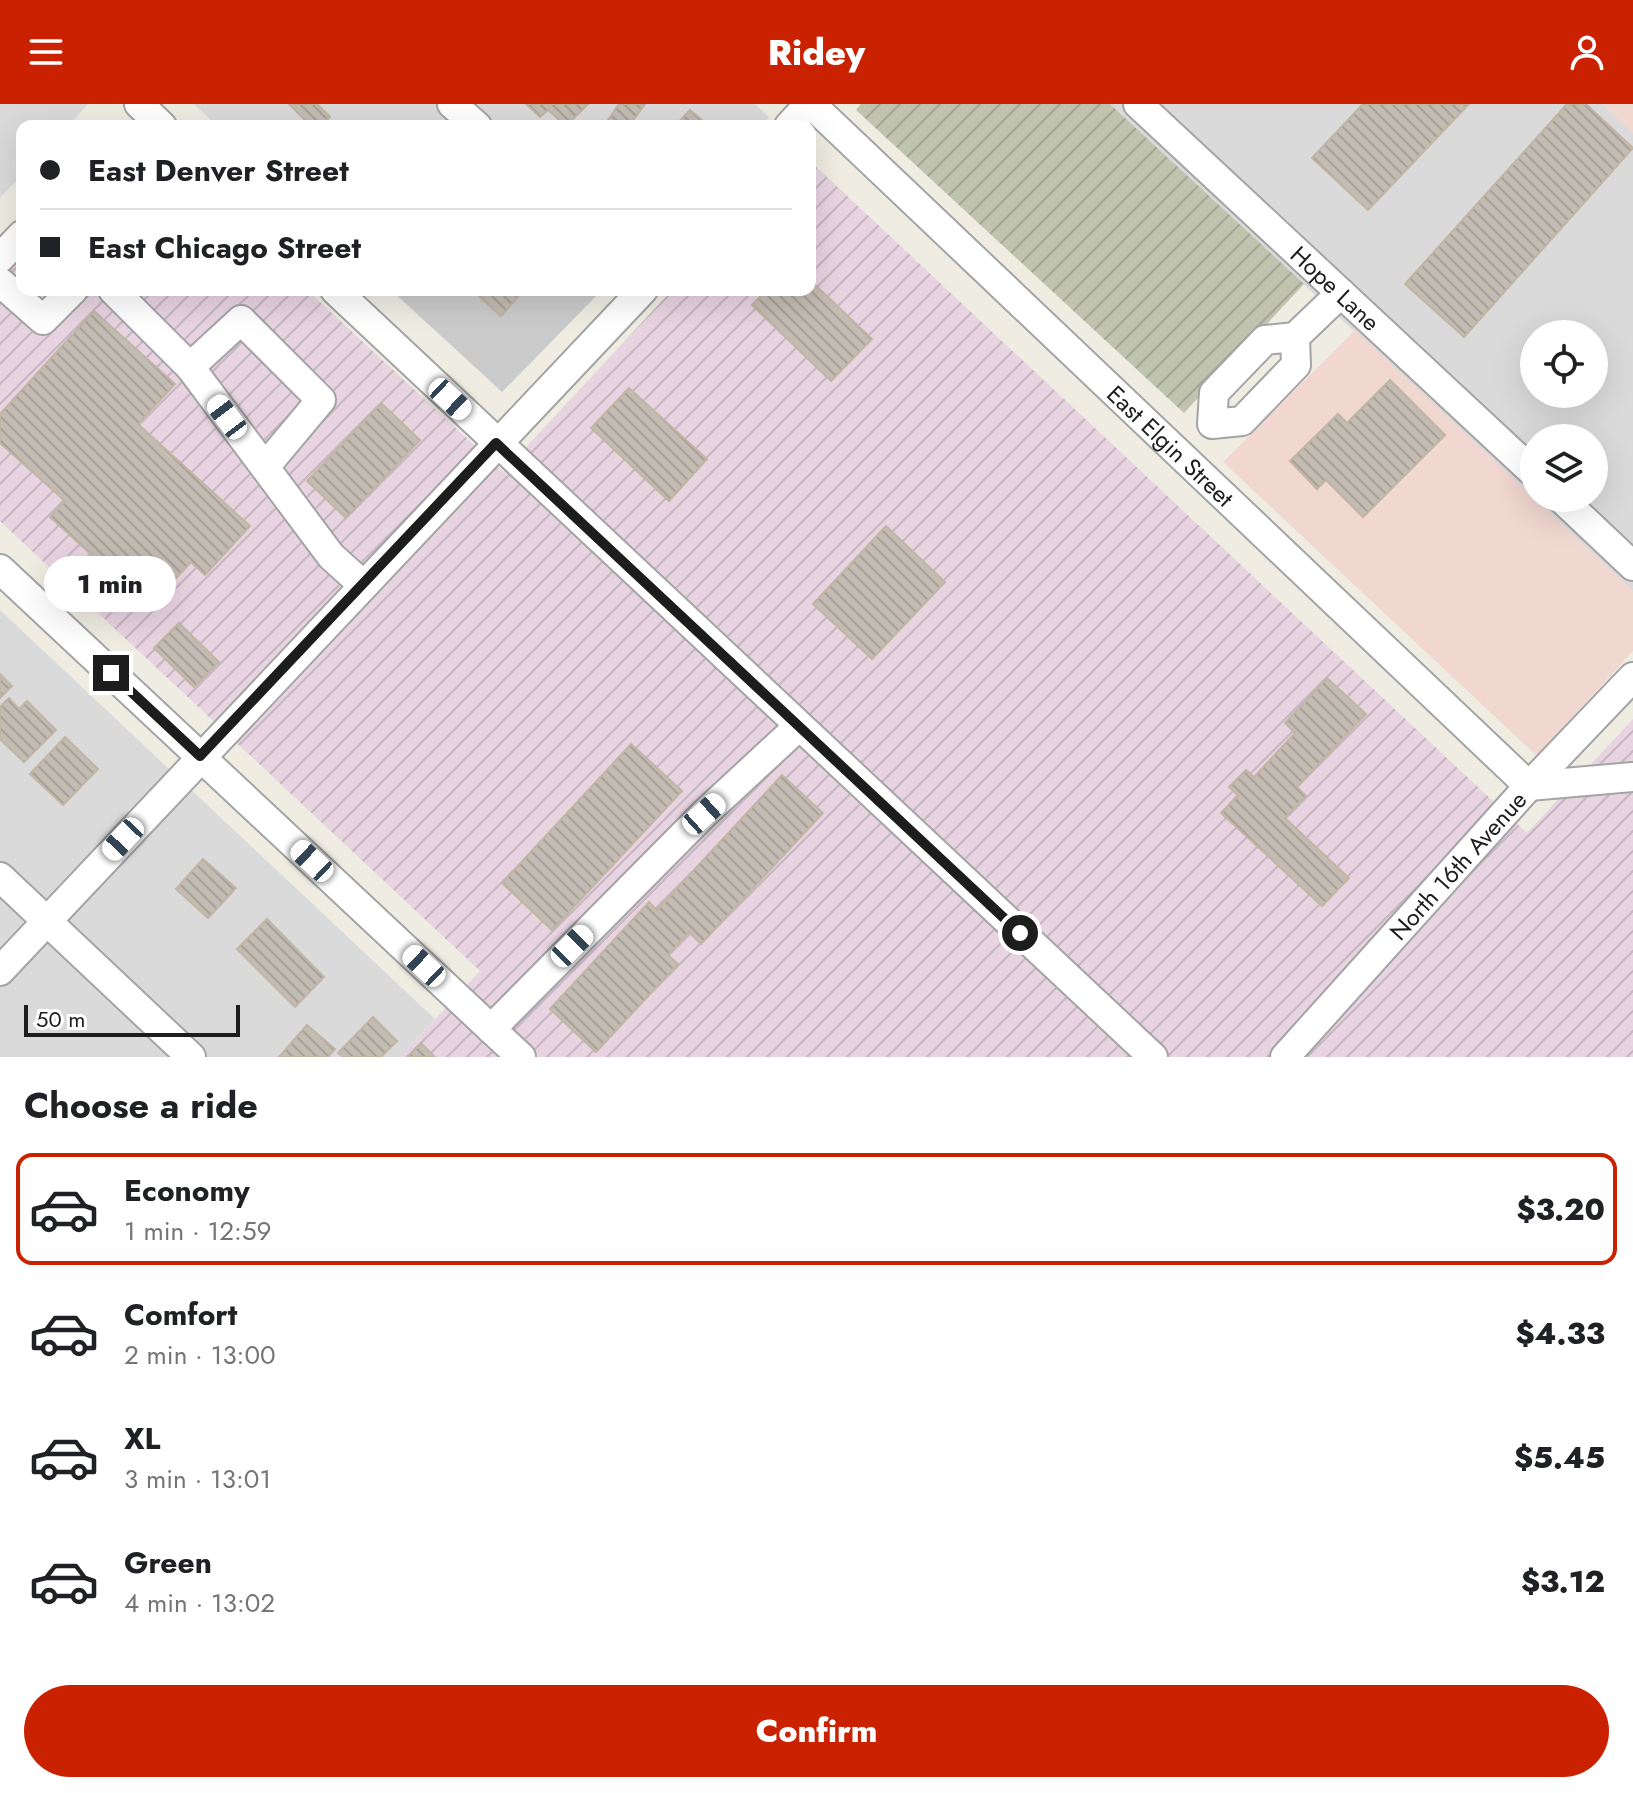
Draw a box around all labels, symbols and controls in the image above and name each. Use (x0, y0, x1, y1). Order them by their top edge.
text: Ridey (768, 26, 865, 78)
icon: menu (24, 30, 68, 74)
icon: person (1565, 30, 1609, 74)
text: East Denver Street (88, 149, 349, 192)
text: East Chicago Street (88, 226, 361, 269)
street label: Hope Lane (1283, 237, 1388, 339)
map controls (1520, 320, 1608, 512)
button: locate (1520, 320, 1608, 408)
car (424, 374, 476, 424)
street label: East Elgin Street (1099, 377, 1242, 515)
car (203, 391, 251, 443)
button: layers (1520, 424, 1608, 512)
callout: 1 min (45, 557, 177, 613)
text: 1 min (77, 565, 143, 603)
route end (93, 655, 129, 691)
street label: North 16th Avenue (1381, 783, 1534, 948)
car (678, 789, 730, 839)
car (98, 813, 148, 865)
car (286, 836, 338, 886)
route start (1002, 915, 1038, 951)
car (547, 921, 597, 971)
car (398, 941, 450, 991)
scale bar (24, 1001, 240, 1037)
text: 50 m (36, 1003, 85, 1035)
text: Choose a ride (24, 1079, 258, 1131)
text: Economy (124, 1169, 250, 1212)
icon: car (28, 1173, 100, 1245)
text: $3.20 (1516, 1188, 1605, 1231)
text: 1 min · 12:59 (124, 1212, 272, 1250)
text: Comfort (124, 1293, 237, 1336)
icon: car (28, 1297, 100, 1369)
text: $4.33 (1516, 1312, 1605, 1355)
text: 2 min · 13:00 (124, 1336, 276, 1374)
text: XL (124, 1417, 160, 1460)
icon: car (28, 1421, 100, 1493)
text: $5.45 (1514, 1436, 1605, 1479)
text: 3 min · 13:01 (124, 1460, 271, 1498)
text: Green (124, 1541, 212, 1584)
icon: car (28, 1545, 100, 1617)
text: $3.12 (1521, 1560, 1605, 1603)
text: 4 min · 13:02 (124, 1584, 275, 1622)
button: Confirm (24, 1685, 1609, 1777)

